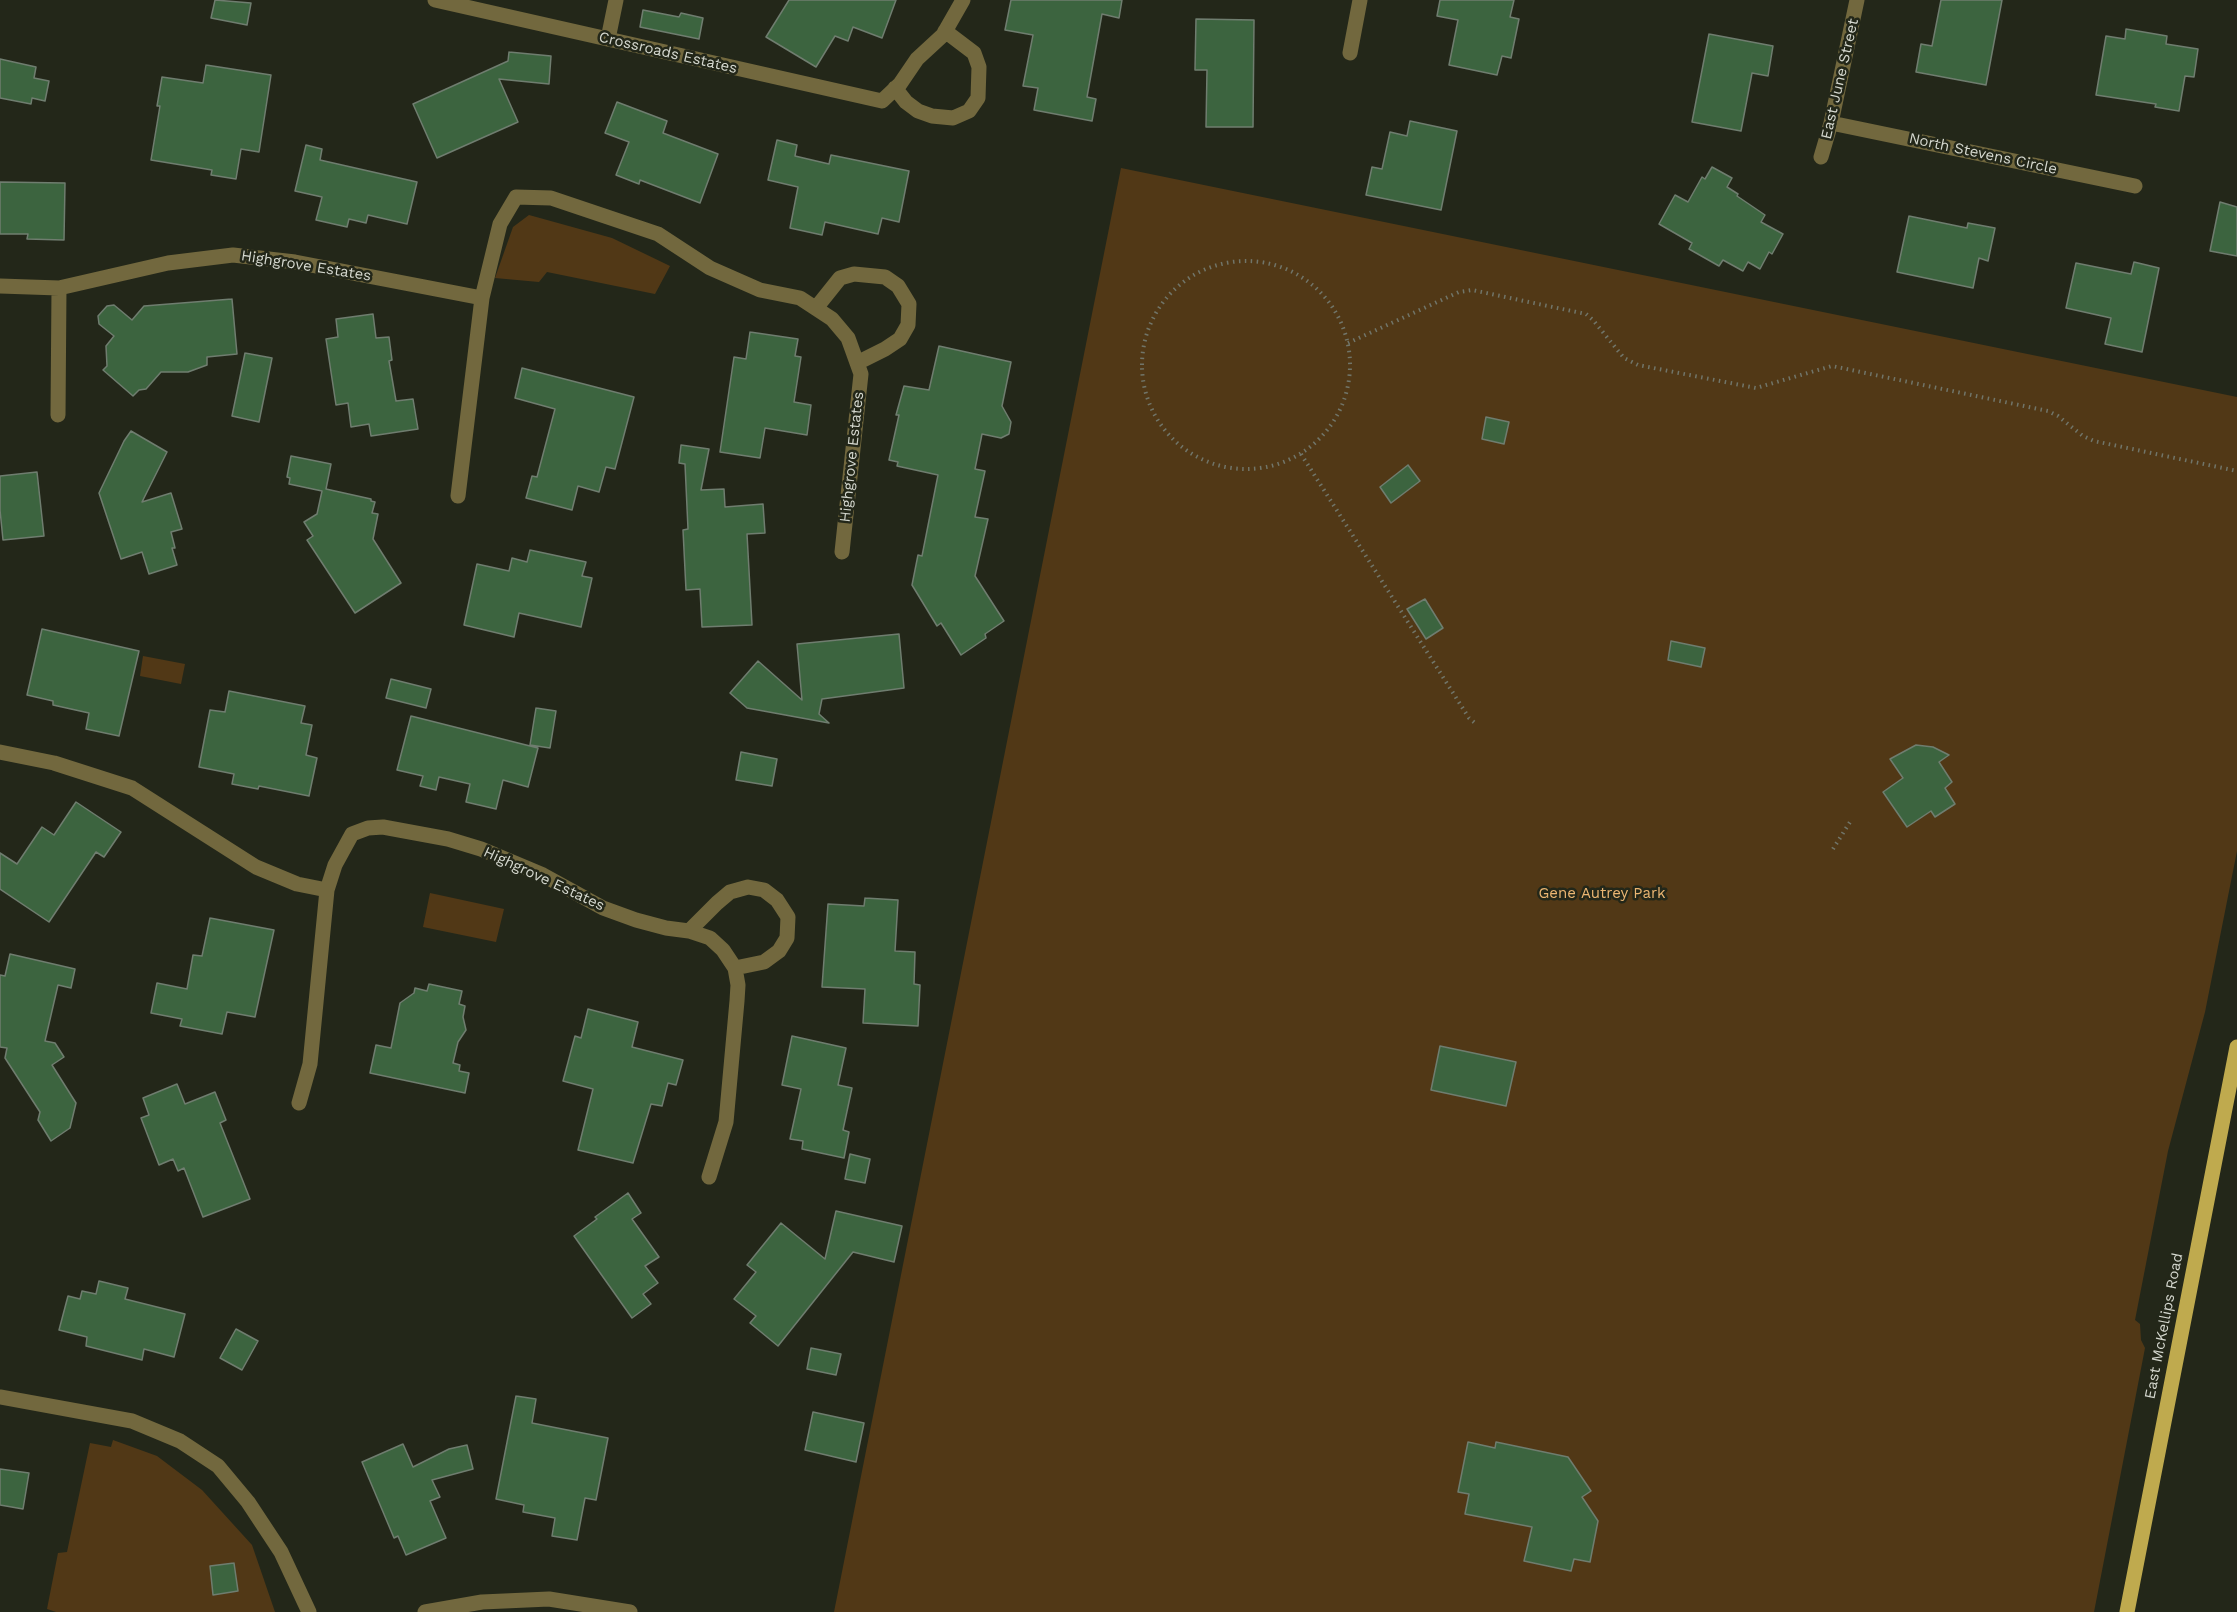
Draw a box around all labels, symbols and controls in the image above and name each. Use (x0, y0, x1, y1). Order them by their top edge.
street label: East June Street (1817, 17, 1863, 141)
street label: Crossroads Estates (597, 28, 739, 78)
street label: North Stevens Circle (1907, 129, 2059, 179)
street label: Highgrove Estates (240, 247, 372, 285)
street label: Highgrove Estates (836, 391, 868, 523)
street label: Highgrove Estates (481, 843, 607, 915)
park label: Gene Autrey Park (1538, 885, 1666, 903)
street label: East McKellips Road (2141, 1251, 2187, 1401)

